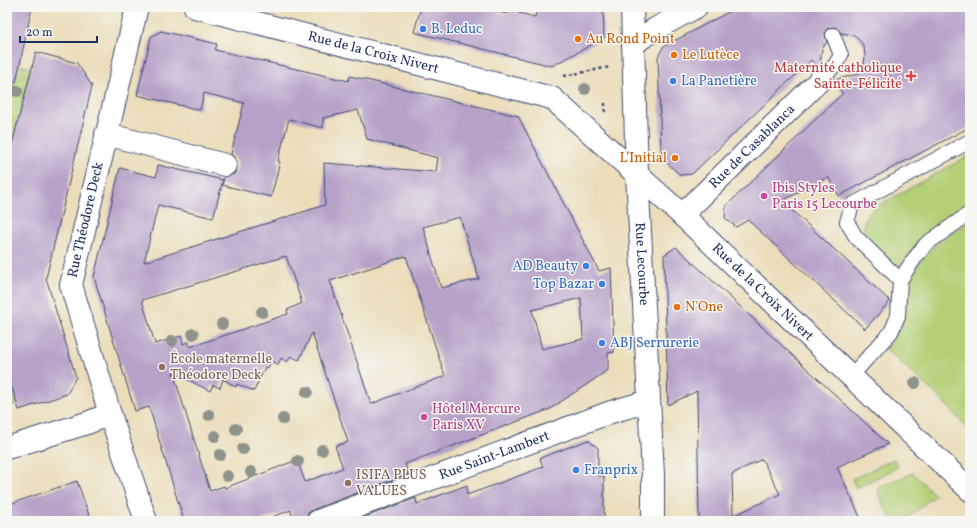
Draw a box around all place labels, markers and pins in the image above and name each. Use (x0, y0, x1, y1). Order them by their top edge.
place label: B. Leduc (431, 20, 482, 39)
marker: B. Leduc (418, 24, 428, 34)
place label: Au Rond Point (586, 30, 675, 49)
marker: Au Rond Point (573, 34, 583, 44)
place label: Le Lutèce (682, 46, 740, 65)
marker: Le Lutèce (669, 50, 679, 60)
place label: Maternité catholique Sainte-Félicité (774, 59, 902, 94)
marker: Maternité catholique Sainte-Félicité (905, 70, 917, 82)
place label: La Panetière (681, 72, 757, 91)
marker: La Panetière (668, 76, 678, 86)
place label: L’Initial (619, 149, 667, 168)
marker: L’Initial (670, 153, 680, 163)
place label: Ibis Styles Paris 15 Lecourbe (772, 179, 878, 214)
marker: Ibis Styles Paris 15 Lecourbe (759, 191, 769, 201)
place label: AD Beauty (512, 257, 578, 276)
marker: AD Beauty (581, 261, 591, 271)
place label: Top Bazar (533, 275, 594, 294)
marker: Top Bazar (597, 279, 607, 289)
place label: N'One (685, 298, 724, 317)
marker: N'One (672, 302, 682, 312)
place label: ABJ Serrurerie (610, 334, 700, 353)
marker: ABJ Serrurerie (597, 338, 607, 348)
place label: École maternelle Théodore Deck (170, 350, 272, 385)
marker: École maternelle Théodore Deck (157, 362, 167, 372)
place label: Hôtel Mercure Paris XV (432, 400, 521, 435)
marker: Hôtel Mercure Paris XV (419, 412, 429, 422)
place label: Franprix (584, 461, 638, 480)
marker: Franprix (571, 465, 581, 475)
place label: ISIFA PLUS VALUES (356, 466, 426, 501)
marker: ISIFA PLUS VALUES (343, 478, 353, 488)

